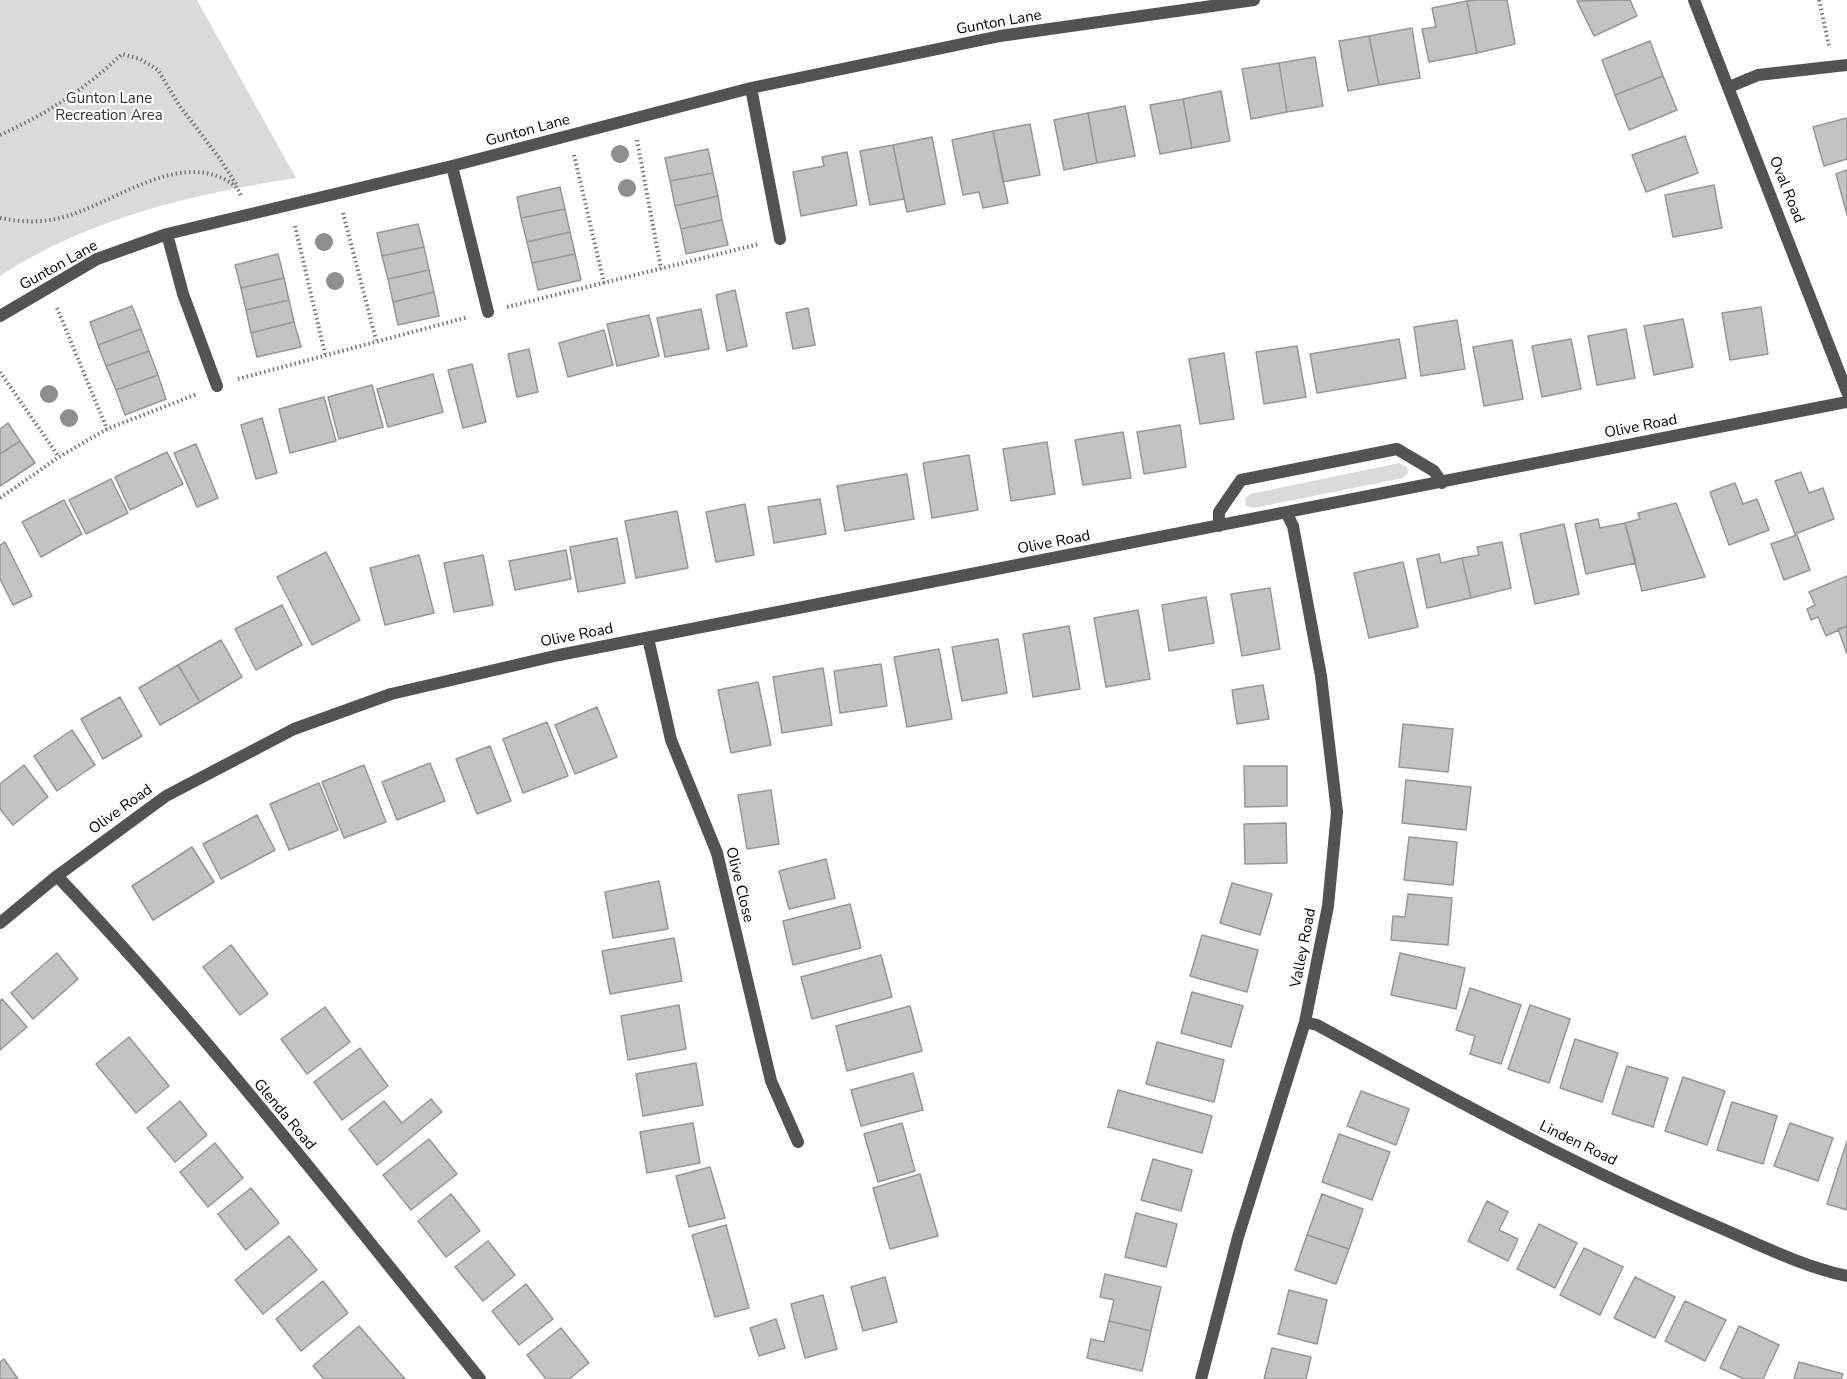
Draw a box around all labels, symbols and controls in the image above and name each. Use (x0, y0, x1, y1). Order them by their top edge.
street label: Gunton Lane (955, 7, 1043, 39)
park label: Gunton Lane Recreation Area (55, 90, 163, 125)
street label: Gunton Lane (484, 111, 572, 151)
street label: Oval Road (1765, 154, 1807, 226)
street label: Gunton Lane (17, 237, 101, 295)
street label: Olive Road (1603, 411, 1679, 443)
street label: Olive Road (1016, 527, 1092, 559)
street label: Olive Road (539, 620, 615, 652)
street label: Olive Road (86, 781, 156, 839)
street label: Olive Close (721, 846, 757, 924)
street label: Valley Road (1287, 907, 1321, 989)
street label: Glenda Road (249, 1076, 319, 1154)
street label: Linden Road (1536, 1117, 1620, 1171)

